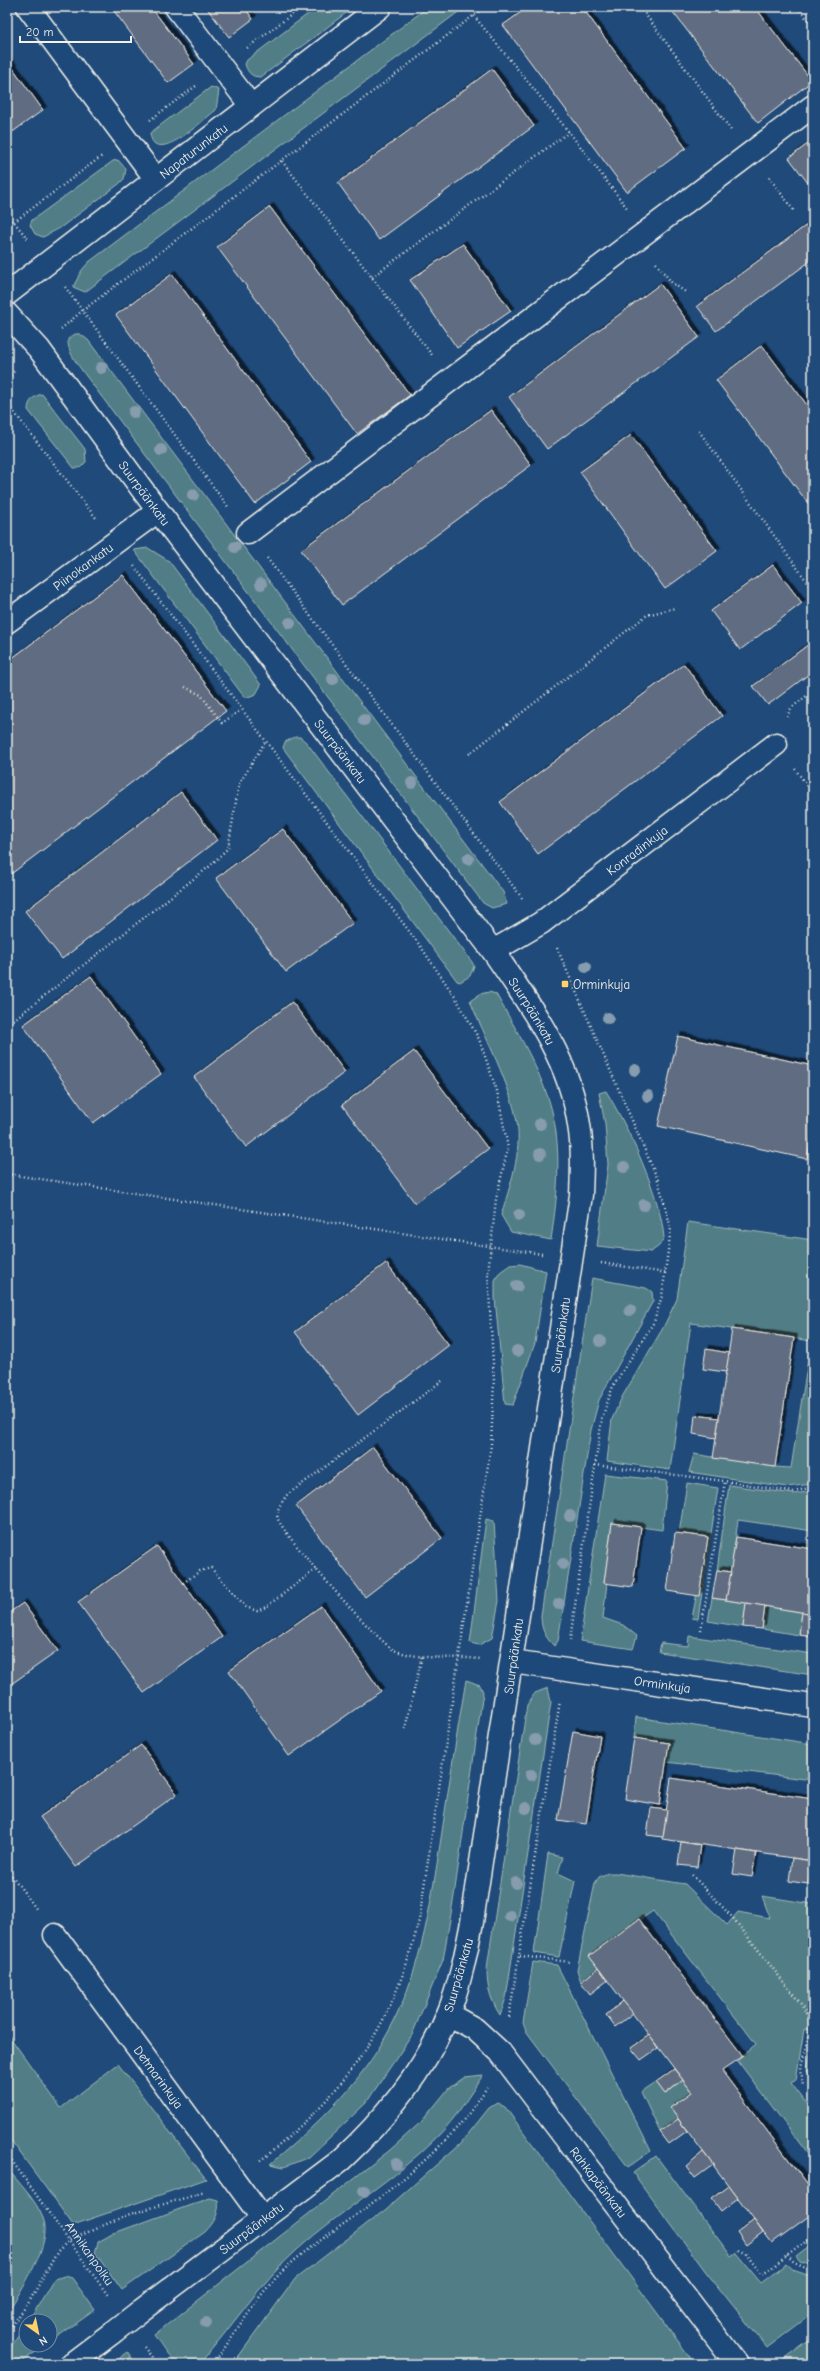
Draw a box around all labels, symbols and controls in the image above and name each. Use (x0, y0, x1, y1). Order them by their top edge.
scale bar (20, 18, 131, 44)
text: 20 m (26, 25, 54, 39)
street label: Napaturunkatu (157, 120, 230, 182)
street label: Suurpäänkatu (116, 458, 173, 528)
street label: Piinokankatu (50, 540, 116, 594)
street label: Suurpäänkatu (311, 716, 369, 786)
street label: Konradinkuja (604, 822, 671, 878)
street label: Suurpäänkatu (505, 975, 558, 1047)
place label: Orminkuja (573, 977, 630, 992)
marker: Orminkuja (560, 979, 570, 989)
street label: Suurpäänkatu (548, 1296, 573, 1374)
street label: Suurpäänkatu (501, 1617, 526, 1695)
street label: Orminkuja (633, 1673, 692, 1696)
street label: Suurpäänkatu (441, 1936, 476, 2014)
street label: Detmarinkuja (131, 2043, 186, 2112)
street label: Rahkapäänkatu (567, 2144, 630, 2220)
street label: Suurpäänkatu (216, 2199, 286, 2257)
street label: Annikanpolku (62, 2219, 117, 2288)
north arrow (18, 2313, 58, 2353)
text: N (37, 2334, 50, 2348)

